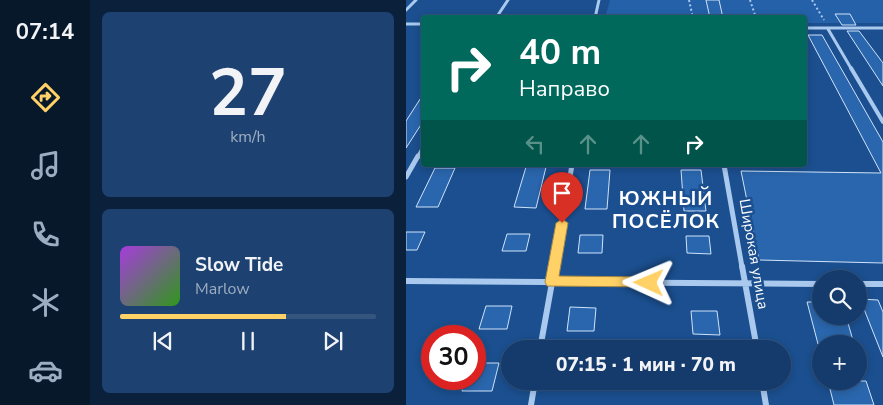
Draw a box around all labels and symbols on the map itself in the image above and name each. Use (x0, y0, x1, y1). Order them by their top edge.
pin (541, 172, 583, 223)
district label: ЮЖНЫЙ ПОСЁЛОК (612, 185, 720, 235)
street label: Широкая улица (734, 197, 774, 311)
position arrow (622, 256, 674, 308)
speed limit sign: 30 (421, 325, 486, 390)

